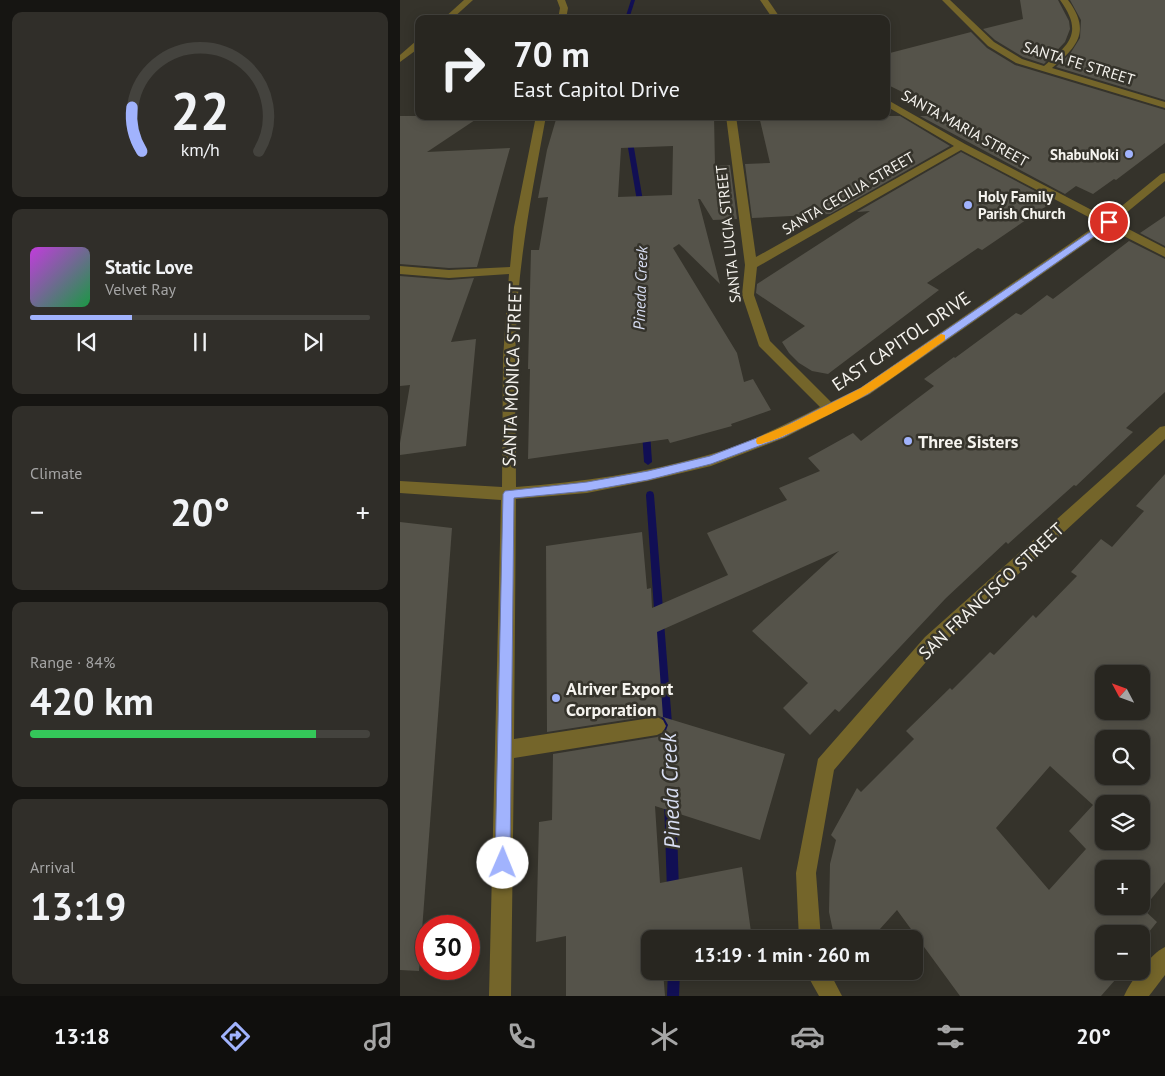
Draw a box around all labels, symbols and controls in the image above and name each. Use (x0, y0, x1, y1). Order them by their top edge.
text: 70 m (513, 31, 590, 77)
icon: right (430, 35, 495, 100)
street label: SANTA FE STREET (1021, 37, 1138, 89)
text: East Capitol Drive (513, 75, 680, 103)
text: 22 (171, 77, 229, 144)
street label: SANTA MARIA STREET (898, 85, 1032, 171)
text: km/h (180, 138, 220, 161)
place label: ShabuNoki (1050, 145, 1119, 164)
street label: SANTA CECILIA STREET (778, 147, 918, 239)
marker: ShabuNoki (1123, 148, 1135, 160)
street label: SANTA LUCIA STREET (711, 163, 745, 304)
place label: Holy Family Parish Church (978, 187, 1066, 223)
marker: Holy Family Parish Church (962, 199, 974, 211)
pin (1088, 201, 1130, 243)
icon: arrive (1095, 208, 1123, 236)
water label: Pineda Creek (629, 245, 651, 330)
text: Static Love (105, 255, 193, 279)
text: Velvet Ray (105, 279, 176, 299)
street label: SANTA MONICA STREET (497, 283, 527, 467)
street label: EAST CAPITOL DRIVE (827, 286, 975, 396)
icon: previous (73, 328, 101, 356)
icon: pause (186, 328, 214, 356)
icon: next (299, 328, 327, 356)
place label: Three Sisters (918, 430, 1019, 453)
marker: Three Sisters (902, 435, 914, 447)
text: Climate (30, 463, 82, 483)
text: 20° (170, 487, 230, 536)
text: − (30, 493, 44, 530)
text: + (356, 493, 370, 530)
street label: SAN FRANCISCO STREET (913, 518, 1069, 664)
text: Range · 84% (30, 652, 115, 672)
north arrow (1095, 665, 1150, 720)
map controls (1095, 665, 1150, 980)
text: 420 km (30, 676, 154, 725)
place label: Alriver Export Corporation (566, 677, 674, 721)
marker: Alriver Export Corporation (550, 692, 562, 704)
button: search (1095, 730, 1150, 785)
water label: Pineda Creek (654, 732, 686, 849)
button: layers (1095, 795, 1150, 850)
position arrow (476, 836, 528, 888)
text: Arrival (30, 857, 75, 877)
button: + (1095, 860, 1150, 915)
text: 13:19 (30, 881, 126, 930)
speed limit sign: 30 (415, 915, 480, 980)
button: − (1095, 925, 1150, 980)
text: 13:19 · 1 min · 260 m (694, 943, 870, 967)
icon: directions (218, 1019, 253, 1054)
icon: music (361, 1019, 396, 1054)
icon: phone (504, 1019, 539, 1054)
icon: climate (647, 1019, 682, 1054)
icon: car (790, 1019, 825, 1054)
icon: filters (933, 1019, 968, 1054)
text: 13:18 (54, 1022, 110, 1050)
text: 20° (1076, 1022, 1111, 1050)

